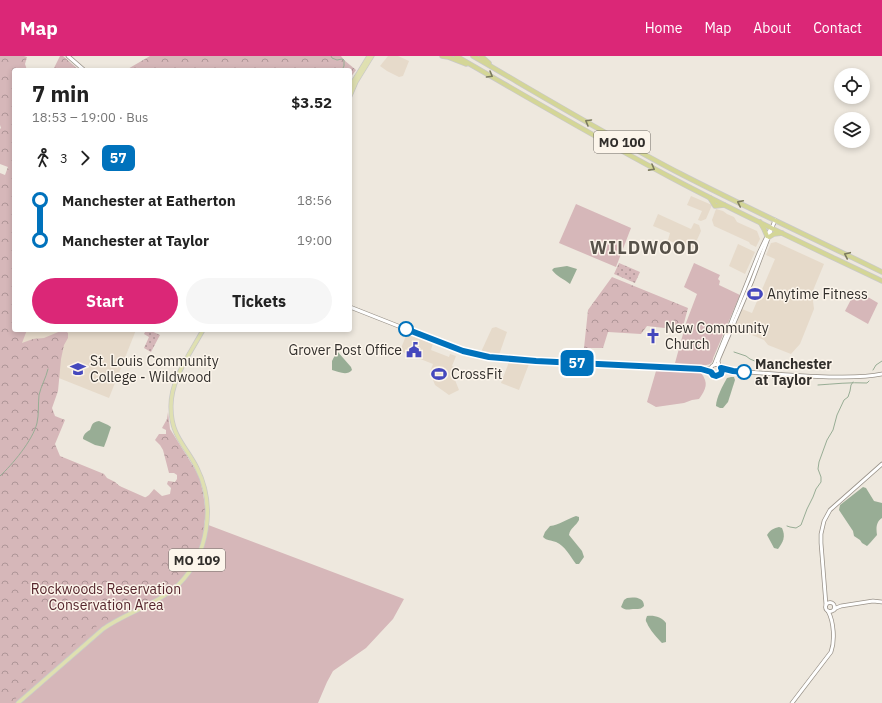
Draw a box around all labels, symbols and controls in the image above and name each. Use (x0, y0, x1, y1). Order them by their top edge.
text: Map (20, 16, 58, 40)
text: Home (645, 19, 682, 37)
text: Map (704, 19, 731, 37)
text: About (753, 19, 791, 37)
text: Contact (813, 19, 862, 37)
map controls (834, 68, 870, 148)
button: locate (834, 68, 870, 104)
one-way arrow (486, 71, 493, 78)
text: 7 min (32, 79, 89, 108)
text: $3.52 (291, 93, 332, 112)
text: 18:53 – 19:00 · Bus (32, 109, 148, 126)
button: layers (834, 112, 870, 148)
one-way arrow (585, 120, 592, 127)
road number: MO 100 (594, 131, 650, 153)
icon: walk (32, 147, 54, 169)
icon: forward (74, 147, 96, 169)
text: 57 (110, 149, 127, 167)
text: 3 (60, 150, 68, 167)
one-way arrow (648, 163, 655, 170)
text: Manchester at Eatherton (62, 191, 236, 210)
text: 18:56 (297, 192, 332, 209)
one-way arrow (737, 200, 744, 208)
text: Manchester at Taylor (62, 231, 209, 250)
text: 19:00 (297, 232, 332, 249)
district label: WILDWOOD (590, 236, 700, 259)
one-way arrow (844, 252, 851, 260)
button: Start (32, 278, 178, 324)
button: Tickets (186, 278, 332, 324)
sports icon: Anytime Fitness (746, 285, 764, 303)
place label: Anytime Fitness (767, 285, 868, 303)
place label: New Community Church (665, 319, 769, 353)
unlabelled marker (398, 321, 414, 337)
church icon: New Community Church (644, 327, 662, 345)
place label: Grover Post Office (289, 341, 402, 359)
public building icon: Grover Post Office (405, 341, 423, 359)
line badge: 57 (559, 350, 595, 376)
place label: St. Louis Community College - Wildwood (90, 352, 219, 386)
text: 57 (569, 354, 585, 372)
place label: Manchester at Taylor (755, 355, 832, 389)
school or university icon: St. Louis Community College - Wildwood (69, 360, 87, 378)
marker: Manchester at Taylor (736, 364, 752, 380)
sports icon: CrossFit (430, 365, 448, 383)
place label: CrossFit (451, 365, 502, 383)
road number: MO 109 (169, 549, 225, 571)
park label: Rockwoods Reservation Conservation Area (31, 580, 181, 614)

